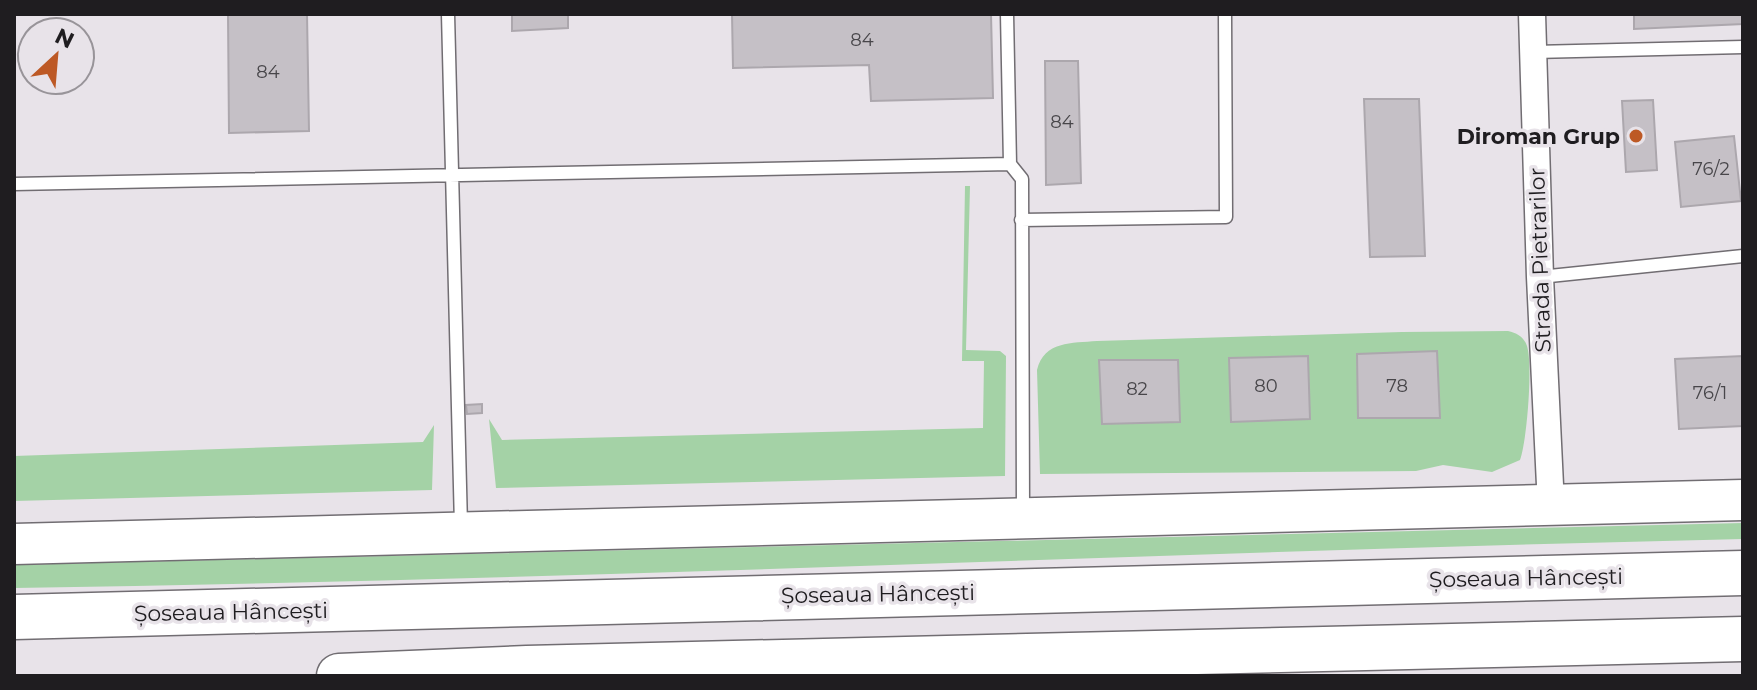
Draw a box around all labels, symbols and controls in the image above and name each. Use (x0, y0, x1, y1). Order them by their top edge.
north arrow (16, 16, 96, 96)
text: N (51, 22, 78, 55)
house number: 84 (850, 29, 874, 51)
house number: 84 (256, 61, 280, 83)
house number: 84 (1050, 111, 1074, 133)
place label: Diroman Grup (1457, 123, 1620, 150)
marker: Diroman Grup (1627, 127, 1645, 145)
house number: 76/2 (1692, 158, 1730, 180)
street label: Strada Pietrarilor (1523, 167, 1557, 353)
house number: 80 (1254, 375, 1278, 397)
house number: 78 (1386, 375, 1408, 397)
house number: 82 (1126, 378, 1148, 400)
house number: 76/1 (1693, 382, 1727, 404)
street label: Șoseaua Hâncești (1429, 563, 1623, 593)
street label: Șoseaua Hâncești (781, 579, 975, 609)
street label: Șoseaua Hâncești (134, 597, 328, 627)

